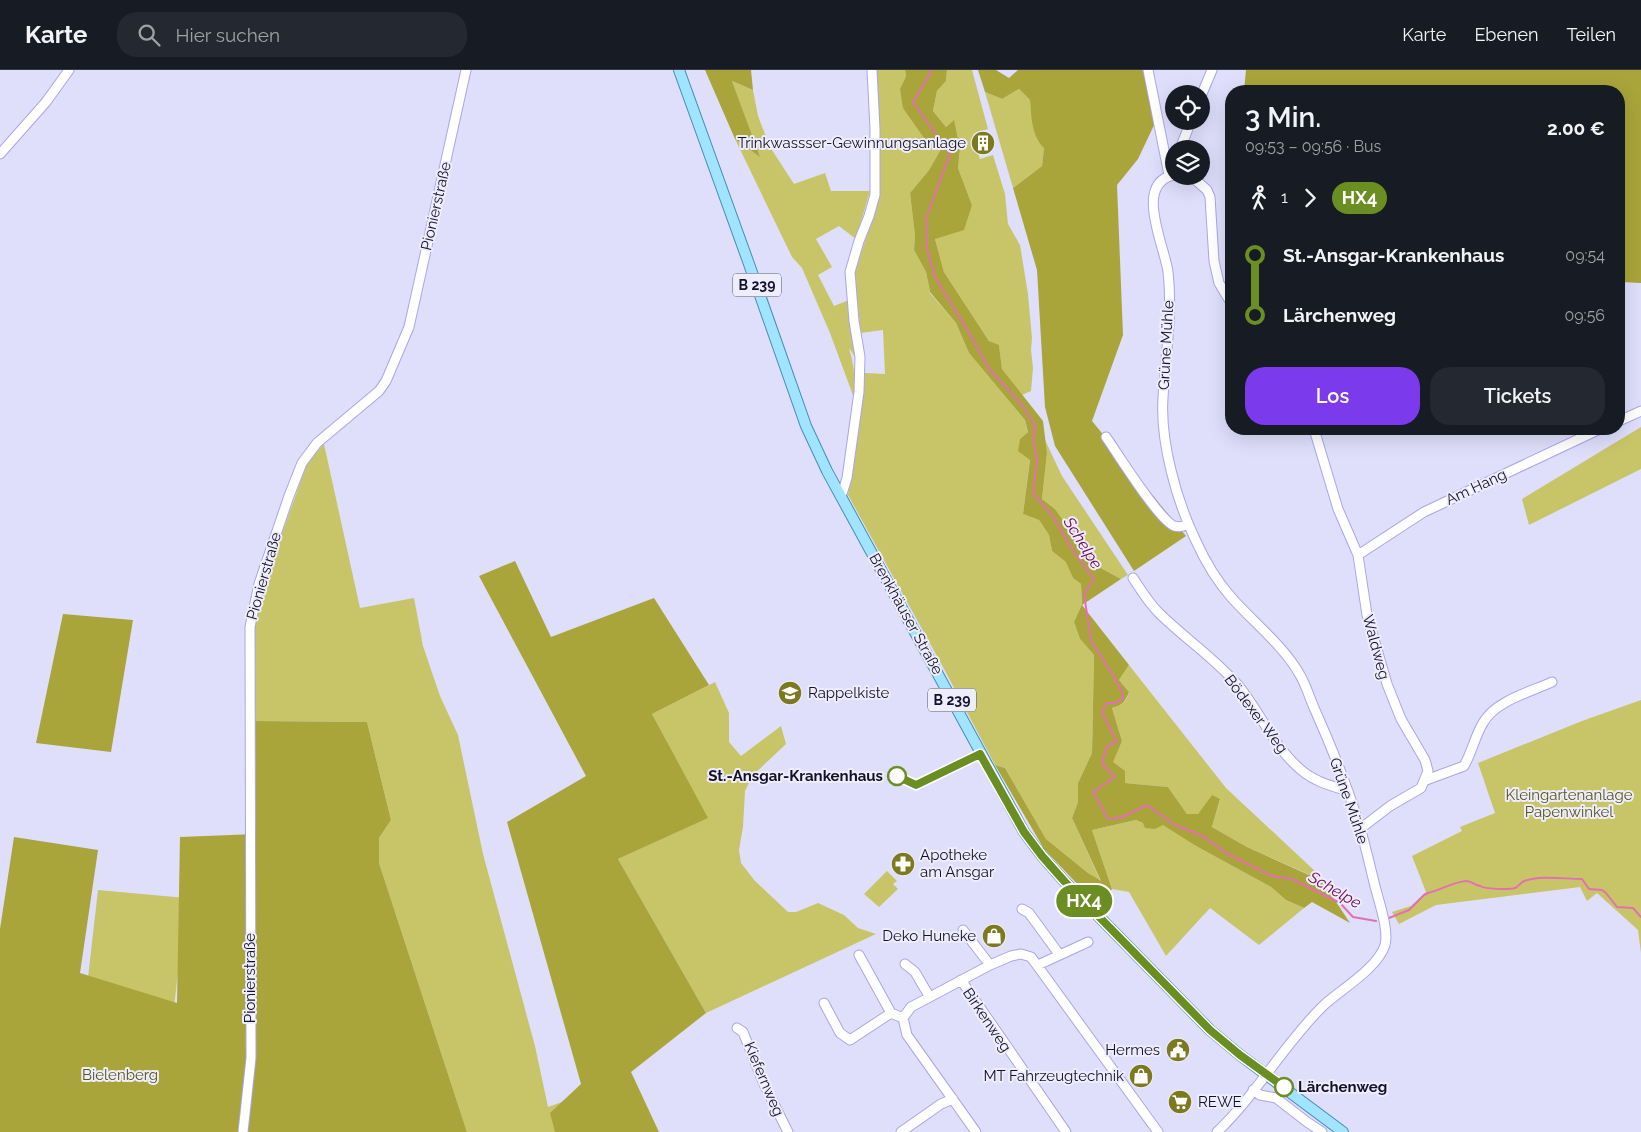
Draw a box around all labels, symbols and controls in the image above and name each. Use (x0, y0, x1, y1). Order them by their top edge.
search box (117, 12, 467, 57)
text: Karte (25, 20, 87, 49)
icon: search (135, 21, 163, 49)
text: Hier suchen (175, 24, 280, 46)
text: Karte (1402, 24, 1446, 45)
text: Ebenen (1474, 24, 1539, 45)
text: Teilen (1567, 24, 1616, 45)
map controls (1165, 85, 1210, 185)
button: locate (1165, 85, 1210, 130)
text: 3 Min. (1245, 101, 1321, 134)
text: 2.00 € (1547, 117, 1605, 139)
building icon: Trinkwassser-Gewinnungsanlage (970, 130, 996, 156)
place label: Trinkwassser-Gewinnungsanlage (737, 134, 966, 152)
text: 09:53 – 09:56 · Bus (1245, 137, 1381, 156)
button: layers (1165, 140, 1210, 185)
street label: Pionierstraße (417, 160, 455, 252)
icon: walk (1245, 184, 1273, 212)
icon: forward (1296, 184, 1324, 212)
text: HX4 (1342, 187, 1377, 208)
text: 1 (1281, 188, 1288, 207)
text: St.-Ansgar-Krankenhaus (1283, 244, 1504, 266)
text: 09:54 (1565, 246, 1605, 265)
road number: B 239 (733, 274, 781, 296)
street label: Grüne Mühle (1155, 299, 1177, 390)
text: Lärchenweg (1283, 304, 1396, 326)
text: 09:56 (1564, 306, 1605, 325)
button: Los (1245, 367, 1420, 425)
button: Tickets (1430, 367, 1605, 425)
street label: Am Hang (1443, 465, 1509, 509)
water label: Schelpe (1059, 513, 1107, 573)
street label: Pionierstraße (243, 530, 285, 622)
street label: Brenkhäuser Straße (865, 550, 947, 678)
street label: Waldweg (1359, 613, 1393, 681)
street label: Bödexer Weg (1221, 671, 1291, 757)
school or university icon: Rappelkiste (777, 680, 803, 706)
place label: Rappelkiste (808, 684, 890, 702)
road number: B 239 (928, 688, 976, 712)
street label: Grüne Mühle (1326, 756, 1372, 847)
marker: St.-Ansgar-Krankenhaus (887, 766, 907, 786)
place label: St.-Ansgar-Krankenhaus (708, 767, 883, 785)
park label: Kleingartenanlage Papenwinkel (1506, 786, 1633, 821)
place label: Apotheke am Ansgar (920, 846, 995, 881)
pharmacy icon: Apotheke am Ansgar (890, 851, 916, 877)
water label: Schelpe (1304, 867, 1365, 913)
line badge: HX4 (1055, 885, 1113, 917)
text: HX4 (1066, 890, 1102, 911)
shop icon: Deko Huneke (981, 923, 1007, 949)
place label: Deko Huneke (882, 927, 976, 945)
street label: Pionierstraße (241, 933, 259, 1023)
street label: Birkenweg (959, 985, 1015, 1055)
public building icon: Hermes (1165, 1037, 1191, 1063)
street label: Kiefernweg (740, 1039, 788, 1119)
place label: Hermes (1105, 1041, 1160, 1059)
shop icon: MT Fahrzeugtechnik (1128, 1063, 1154, 1089)
park label: Bielenberg (82, 1066, 158, 1084)
place label: MT Fahrzeugtechnik (983, 1067, 1124, 1085)
marker: Lärchenweg (1274, 1077, 1294, 1097)
place label: Lärchenweg (1298, 1078, 1387, 1096)
supermarket icon: REWE (1167, 1089, 1193, 1115)
place label: REWE (1198, 1093, 1242, 1111)

